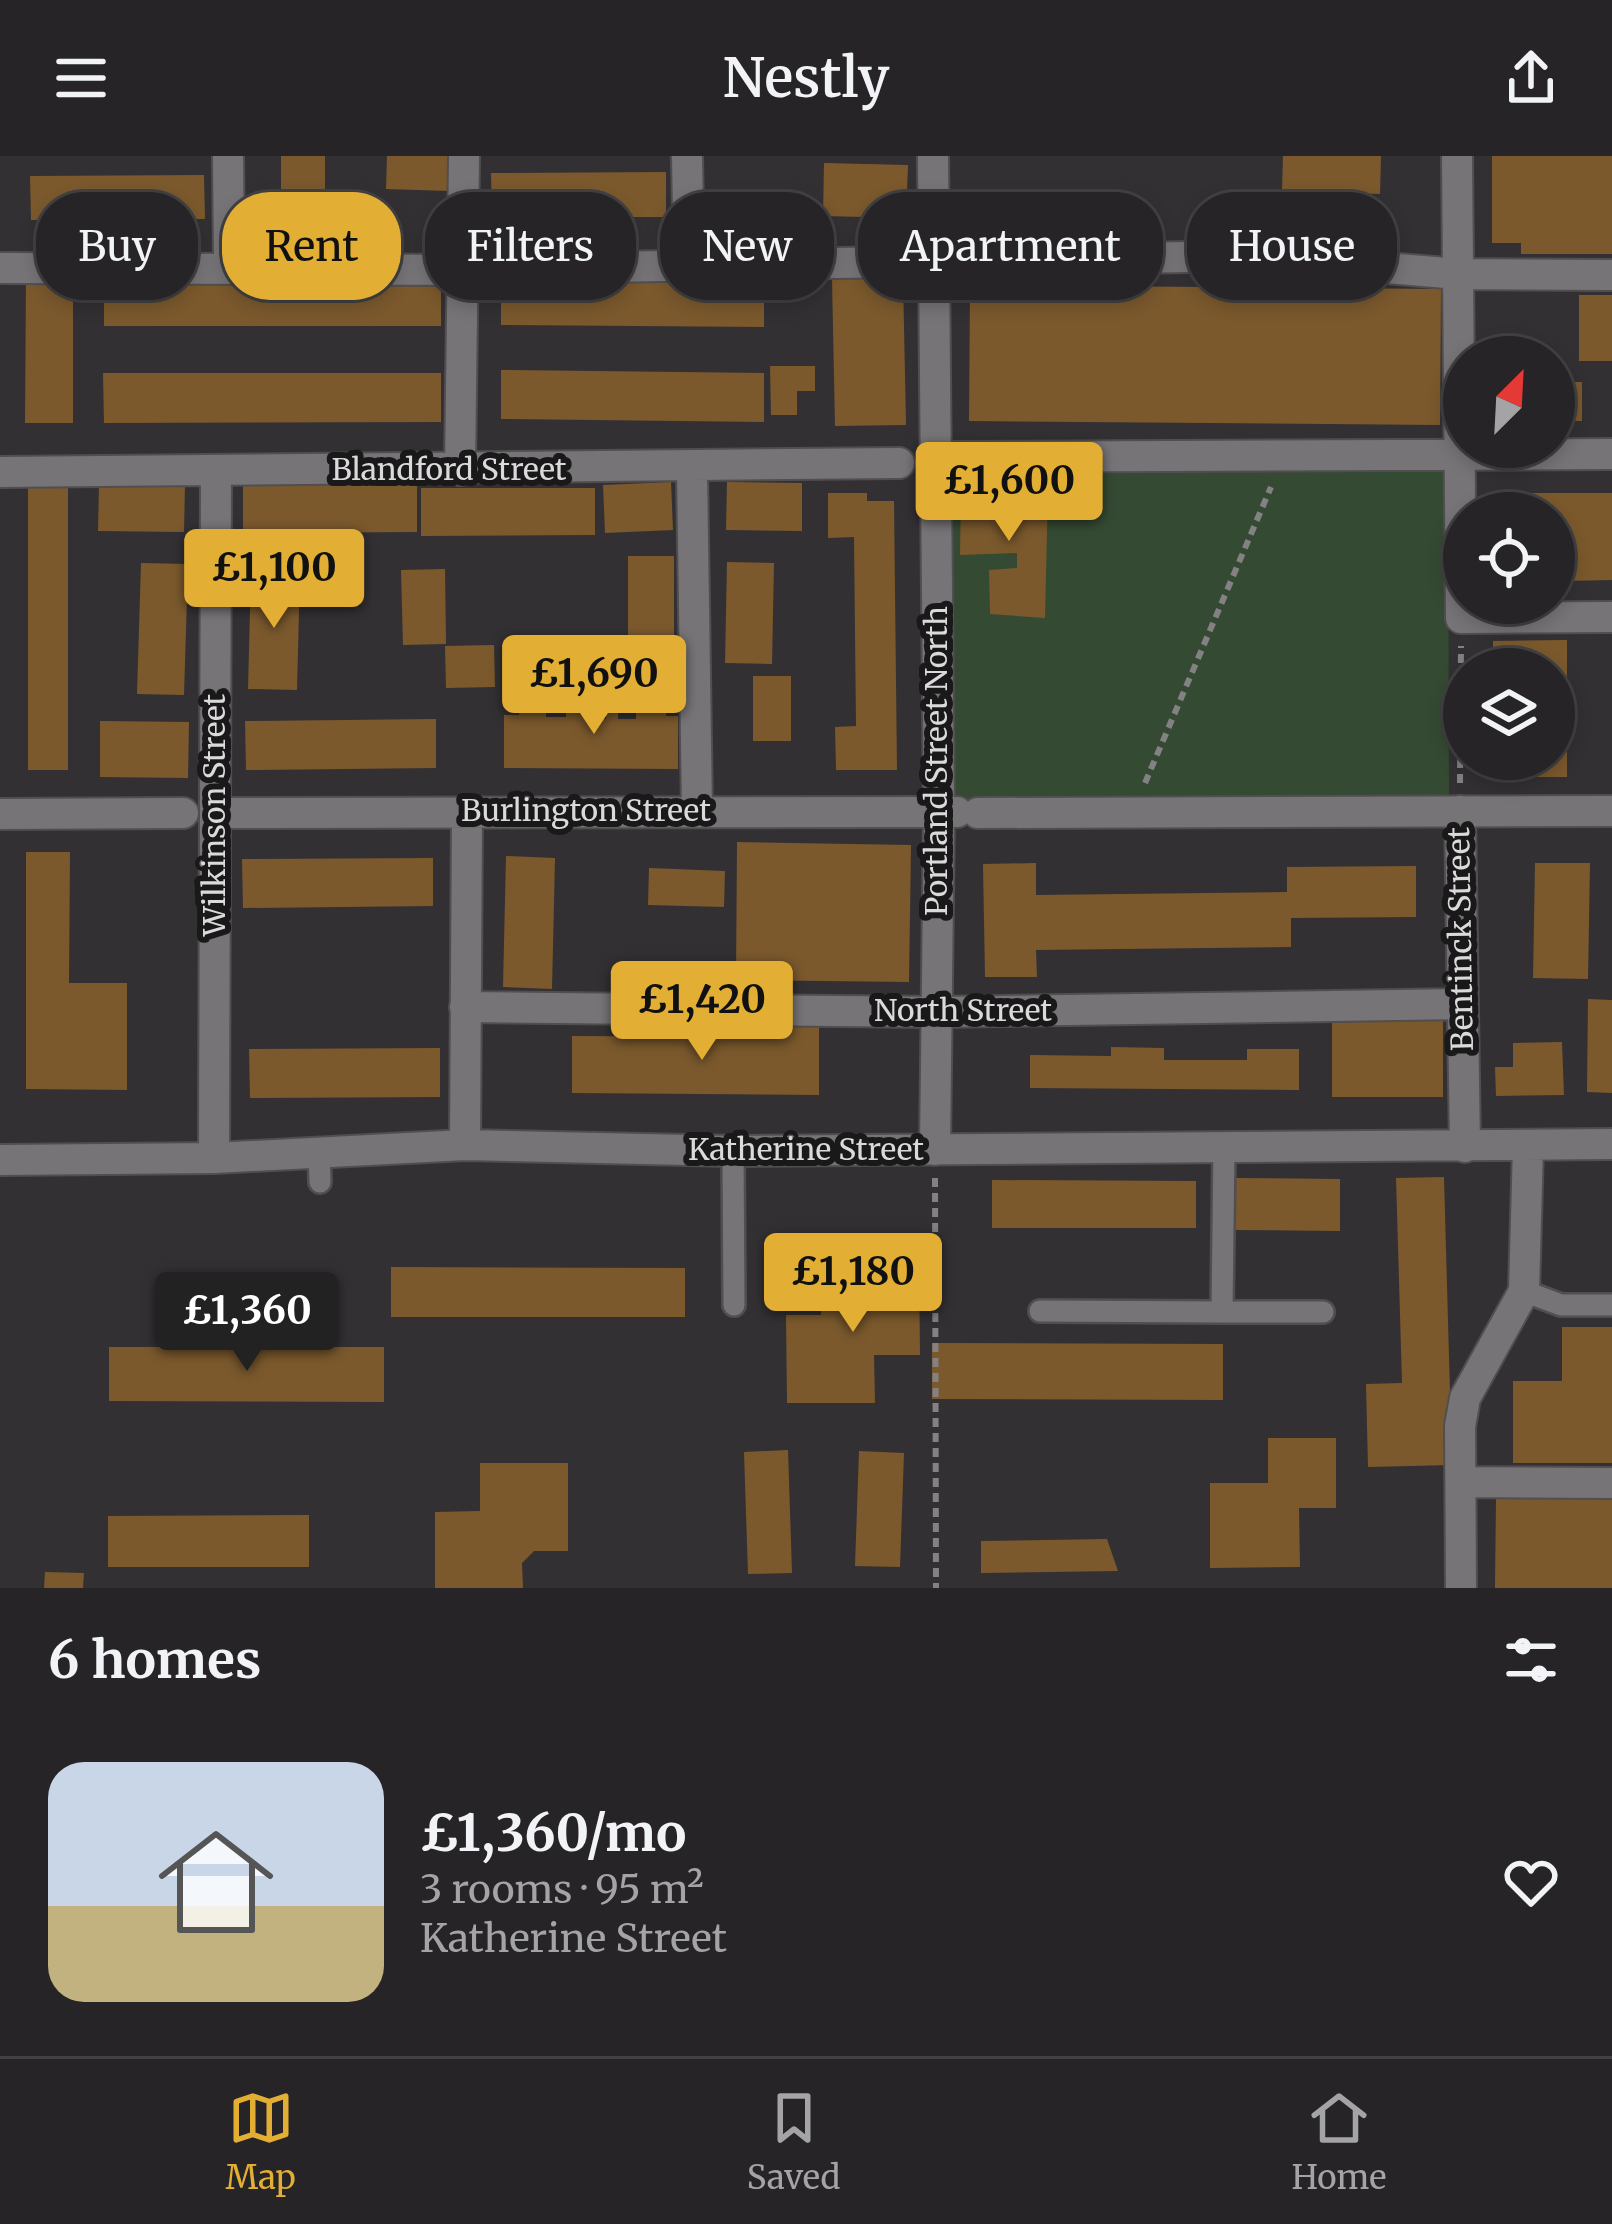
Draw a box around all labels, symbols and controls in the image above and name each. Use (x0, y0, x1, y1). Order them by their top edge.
text: Nestly (723, 44, 889, 112)
icon: menu (48, 45, 114, 111)
icon: share (1498, 45, 1564, 111)
chip: Buy (36, 192, 198, 300)
chip: Rent (222, 192, 401, 300)
chip: Filters (425, 192, 636, 300)
chip: New (660, 192, 834, 300)
chip: Apartment (858, 192, 1163, 300)
chip: House (1187, 192, 1397, 300)
north arrow (1443, 336, 1575, 468)
map controls (1443, 336, 1575, 780)
pin: £1,600 (911, 442, 1107, 544)
street label: Blandford Street (331, 450, 567, 488)
text: £1,600 (943, 456, 1075, 505)
button: locate (1443, 492, 1575, 624)
pin: £1,100 (176, 529, 372, 631)
text: £1,100 (211, 543, 337, 592)
street label: Portland Street North (917, 606, 955, 916)
pin: £1,690 (496, 635, 692, 737)
button: layers (1443, 648, 1575, 780)
text: £1,690 (529, 649, 659, 698)
street label: Wilkinson Street (195, 693, 233, 937)
street label: Burlington Street (461, 791, 711, 829)
street label: Bentinck Street (1439, 826, 1481, 1051)
pin: £1,420 (604, 961, 800, 1063)
text: £1,420 (638, 975, 766, 1024)
street label: North Street (874, 991, 1052, 1029)
street label: Katherine Street (688, 1130, 924, 1168)
pin: £1,180 (755, 1233, 951, 1335)
text: £1,180 (791, 1247, 915, 1296)
pin: £1,360 (149, 1272, 345, 1374)
text: £1,360 (182, 1286, 312, 1335)
icon: filters (1498, 1627, 1564, 1693)
text: 6 homes (48, 1628, 261, 1692)
text: £1,360/mo (420, 1801, 687, 1865)
icon: home (144, 1810, 288, 1954)
icon: heart (1498, 1849, 1564, 1915)
text: 3 rooms · 95 m² (420, 1865, 704, 1914)
text: Katherine Street (420, 1914, 727, 1963)
tab: Map (226, 2085, 296, 2198)
tab: Saved (747, 2085, 840, 2198)
tab: Home (1291, 2085, 1387, 2198)

